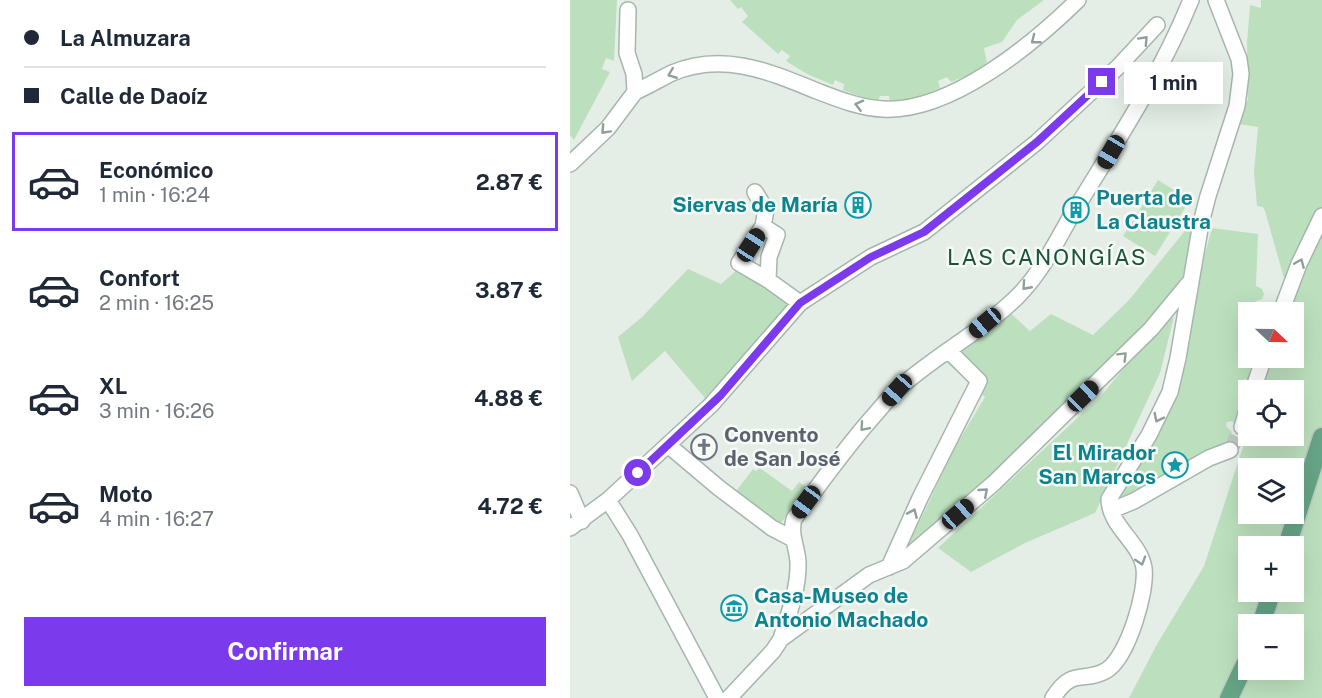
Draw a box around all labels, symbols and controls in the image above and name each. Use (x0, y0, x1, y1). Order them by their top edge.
text: La Almuzara (60, 25, 191, 51)
one-way arrow (1031, 32, 1042, 43)
one-way arrow (1136, 36, 1147, 47)
callout: 1 min (1123, 61, 1222, 103)
one-way arrow (667, 67, 678, 79)
route end (1088, 68, 1115, 95)
text: 1 min (1149, 71, 1198, 95)
text: Calle de Daoíz (60, 83, 208, 109)
one-way arrow (854, 99, 864, 112)
one-way arrow (601, 124, 612, 134)
car (1094, 132, 1128, 172)
icon: car (27, 155, 81, 209)
text: Económico (99, 157, 214, 183)
text: 2.87 € (476, 169, 543, 195)
text: 1 min · 16:24 (99, 183, 210, 207)
place label: Puerta de La Claustra (1096, 185, 1211, 234)
building icon: Siervas de María (843, 190, 873, 220)
place label: Siervas de María (672, 192, 838, 217)
building icon: Puerta de La Claustra (1061, 195, 1091, 225)
car (734, 225, 768, 265)
district label: LAS CANONGÍAS (947, 244, 1147, 270)
one-way arrow (1293, 259, 1305, 270)
icon: car (27, 263, 81, 317)
text: Confort (99, 265, 180, 291)
text: 3.87 € (475, 277, 543, 303)
one-way arrow (1022, 280, 1033, 290)
text: 2 min · 16:25 (99, 291, 214, 315)
north arrow (1238, 302, 1304, 368)
map controls (1238, 302, 1304, 680)
car (965, 305, 1005, 341)
one-way arrow (1116, 352, 1127, 363)
icon: car (27, 371, 81, 425)
car (878, 371, 916, 409)
text: XL (99, 373, 127, 399)
car (1064, 377, 1102, 415)
button: locate (1238, 380, 1304, 446)
text: 4.88 € (474, 385, 543, 411)
text: 3 min · 16:26 (99, 399, 214, 423)
one-way arrow (1153, 412, 1165, 423)
one-way arrow (860, 420, 871, 431)
place label: Convento de San José (724, 422, 841, 471)
church icon: Convento de San José (689, 432, 719, 462)
place label: El Mirador San Marcos (1038, 440, 1156, 489)
place icon: El Mirador San Marcos (1160, 450, 1190, 480)
button: layers (1238, 458, 1304, 524)
route start (624, 459, 651, 486)
icon: car (27, 479, 81, 533)
text: Moto (99, 481, 153, 507)
car (788, 482, 824, 522)
one-way arrow (977, 488, 988, 499)
text: 4.72 € (477, 493, 543, 519)
car (939, 495, 977, 533)
text: 4 min · 16:27 (99, 507, 214, 531)
one-way arrow (906, 509, 918, 520)
button: + (1238, 536, 1304, 602)
one-way arrow (1134, 555, 1146, 566)
place label: Casa-Museo de Antonio Machado (754, 583, 928, 632)
museum icon: Casa-Museo de Antonio Machado (719, 593, 749, 623)
button: − (1238, 614, 1304, 680)
button: Confirmar (24, 617, 546, 686)

